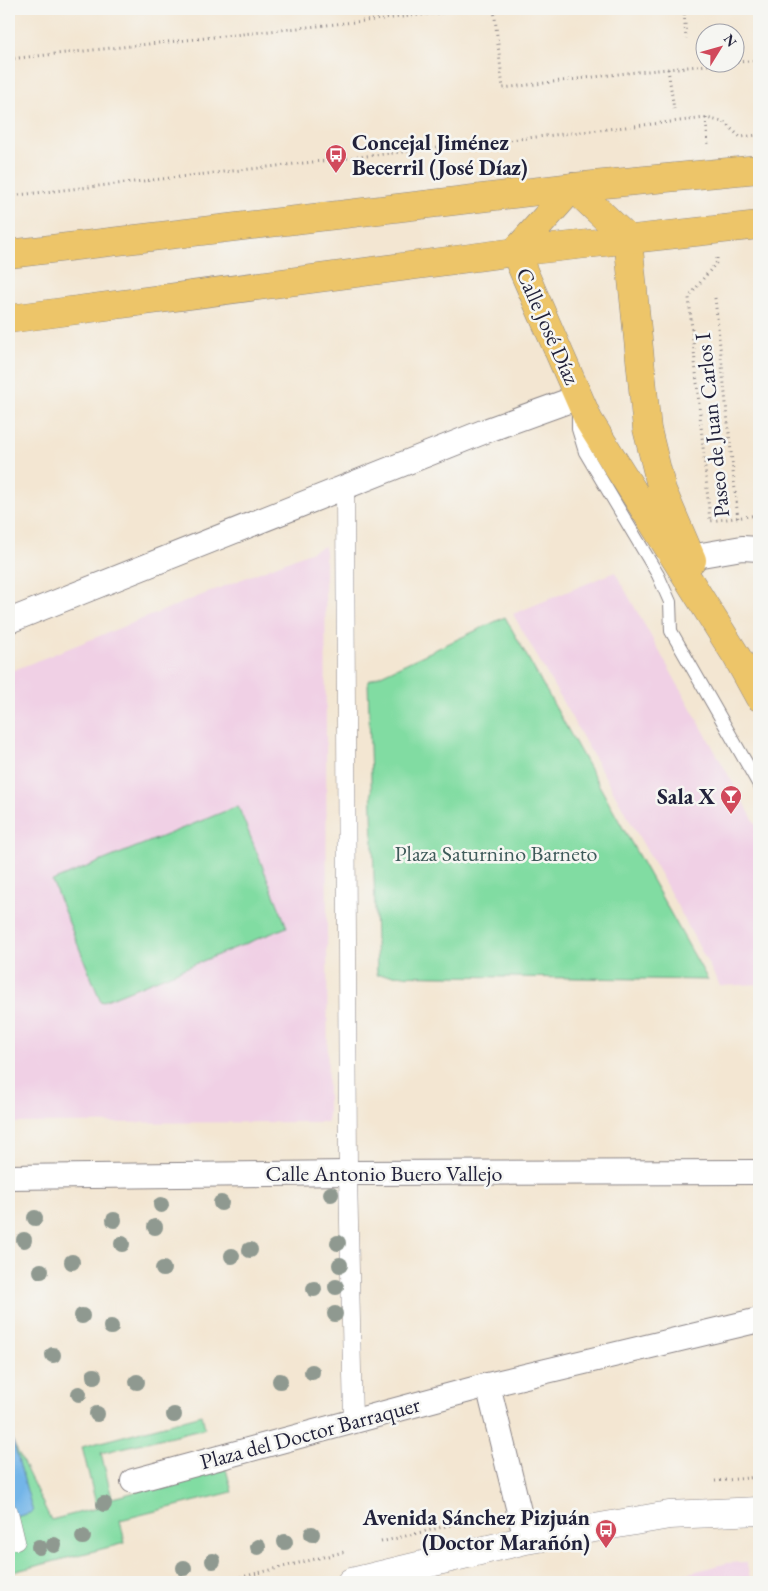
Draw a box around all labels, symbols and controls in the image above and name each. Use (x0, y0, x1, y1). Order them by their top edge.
north arrow (696, 22, 746, 72)
text: N (720, 30, 741, 51)
place label: Concejal Jiménez Becerril (José Díaz) (352, 128, 528, 182)
bus stop icon: Concejal Jiménez Becerril (José Díaz) (324, 143, 348, 174)
street label: Calle José Díaz (509, 263, 587, 390)
street label: Paseo de Juan Carlos I (688, 331, 736, 519)
place label: Sala X (657, 782, 715, 811)
bar icon: Sala X (719, 784, 743, 815)
park label: Plaza Saturnino Barneto (394, 839, 598, 868)
street label: Calle Antonio Buero Vallejo (266, 1159, 503, 1188)
street label: Plaza del Doctor Barraquer (197, 1389, 424, 1476)
place label: Avenida Sánchez Pizjuán (Doctor Marañón) (362, 1503, 591, 1557)
bus stop icon: Avenida Sánchez Pizjuán (Doctor Marañón) (594, 1518, 618, 1549)

